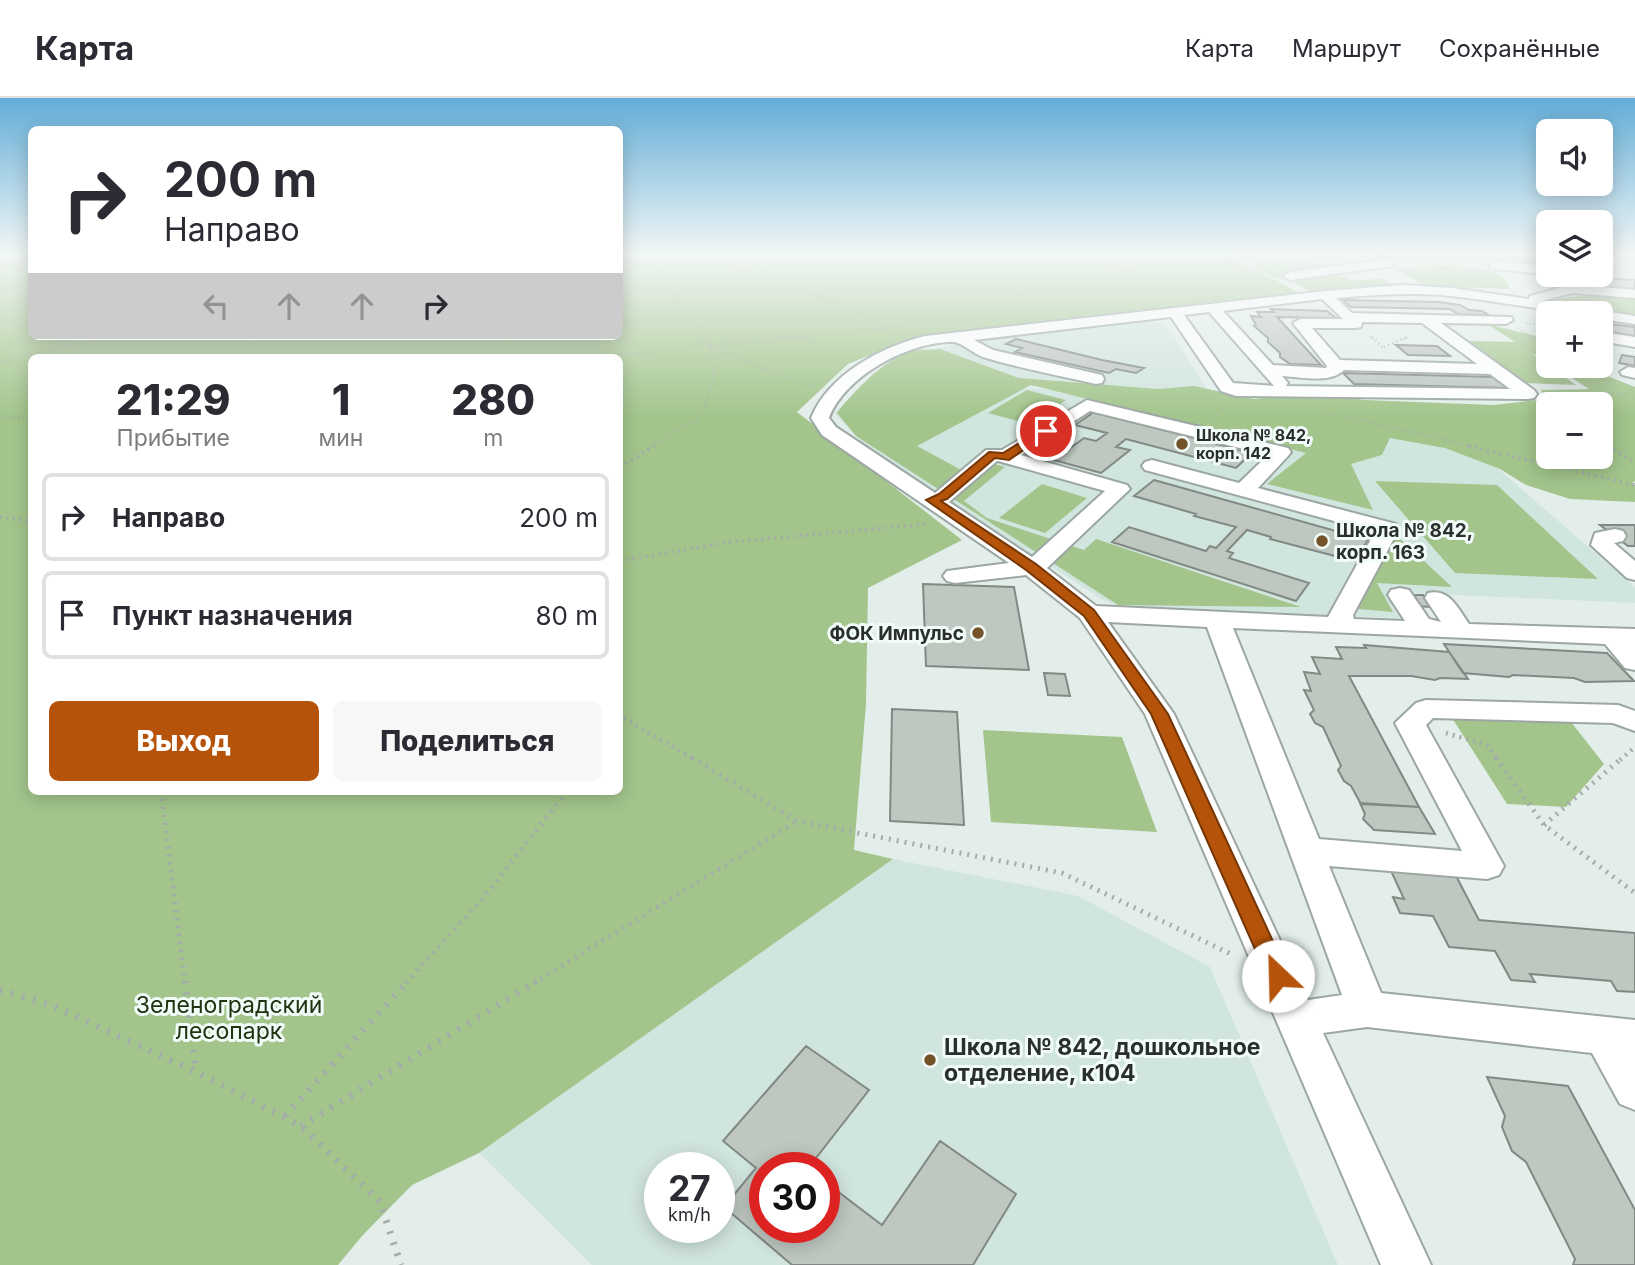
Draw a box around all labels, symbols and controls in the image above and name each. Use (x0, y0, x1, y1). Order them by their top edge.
text: Карта (35, 28, 134, 68)
text: Карта (1185, 34, 1254, 63)
text: Маршрут (1292, 34, 1401, 63)
text: Сохранённые (1439, 34, 1600, 63)
map controls (1536, 119, 1613, 469)
button: sound (1536, 119, 1613, 196)
text: 200 m (164, 150, 317, 209)
icon: right (49, 154, 140, 245)
text: Направо (164, 210, 300, 249)
button: layers (1536, 210, 1613, 287)
icon: left (197, 287, 235, 325)
icon: ahead (270, 287, 308, 325)
icon: ahead (343, 287, 381, 325)
icon: right (416, 287, 454, 325)
button: + (1536, 301, 1613, 378)
text: 21:29 (116, 374, 231, 425)
text: 1 (332, 374, 350, 425)
text: 280 (451, 374, 535, 425)
button: − (1536, 392, 1613, 469)
pin (1016, 401, 1076, 461)
icon: arrive (1027, 412, 1065, 450)
text: Прибытие (117, 424, 230, 452)
text: мин (319, 424, 363, 452)
text: m (483, 424, 503, 452)
place label: Школа № 842, корп. 142 (1196, 425, 1311, 463)
marker: Школа № 842, корп. 142 (1174, 436, 1190, 452)
icon: right (53, 498, 91, 536)
text: Направо (112, 502, 225, 533)
text: 200 m (519, 502, 598, 533)
place label: Школа № 842, корп. 163 (1336, 519, 1473, 564)
marker: Школа № 842, корп. 163 (1314, 533, 1330, 549)
icon: arrive (53, 596, 91, 634)
text: Пункт назначения (112, 600, 353, 631)
text: 80 m (535, 600, 598, 631)
place label: ФОК Импульс (830, 622, 964, 645)
marker: ФОК Импульс (970, 625, 986, 641)
button: Выход (49, 701, 319, 781)
button: Поделиться (333, 701, 602, 781)
position arrow (1241, 939, 1315, 1013)
park label: Зеленоградский лесопарк (136, 991, 322, 1045)
place label: Школа № 842, дошкольное отделение, к104 (944, 1033, 1261, 1087)
marker: Школа № 842, дошкольное отделение, к104 (922, 1052, 938, 1068)
speed limit sign: 30 (749, 1152, 840, 1243)
text: 27 (668, 1167, 711, 1209)
text: km/h (668, 1204, 711, 1225)

